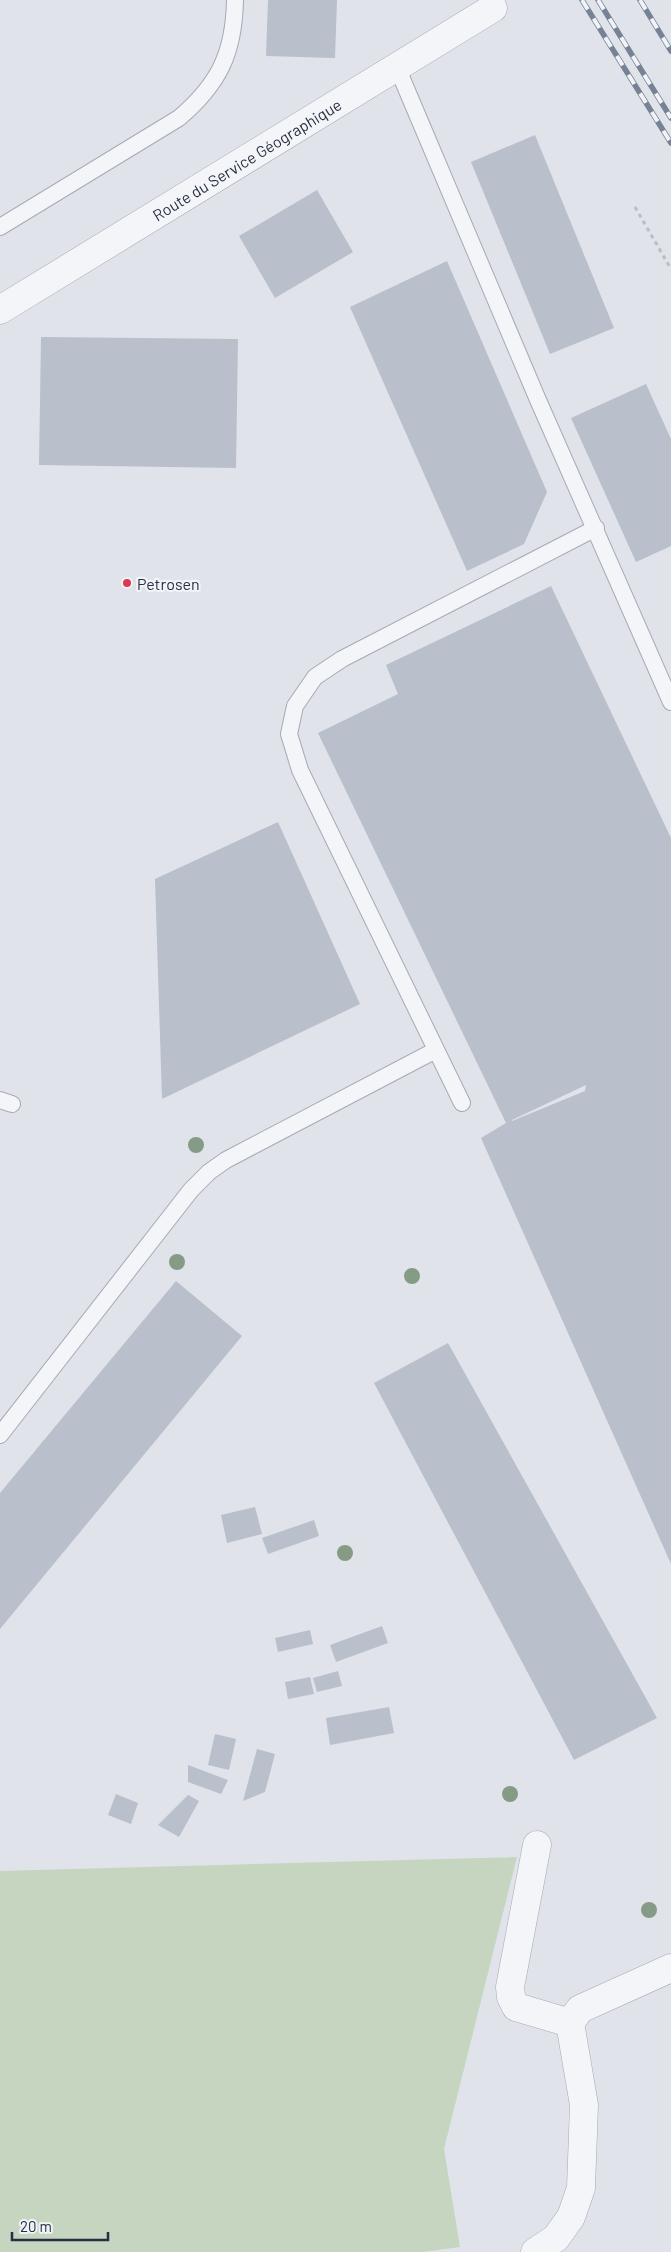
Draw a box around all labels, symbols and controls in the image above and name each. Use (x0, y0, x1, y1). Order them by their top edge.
street label: Route du Service Géographique (149, 94, 344, 224)
place label: Petrosen (137, 574, 200, 593)
marker: Petrosen (121, 577, 133, 589)
scale bar (12, 2210, 109, 2242)
text: 20 m (20, 2217, 52, 2235)

